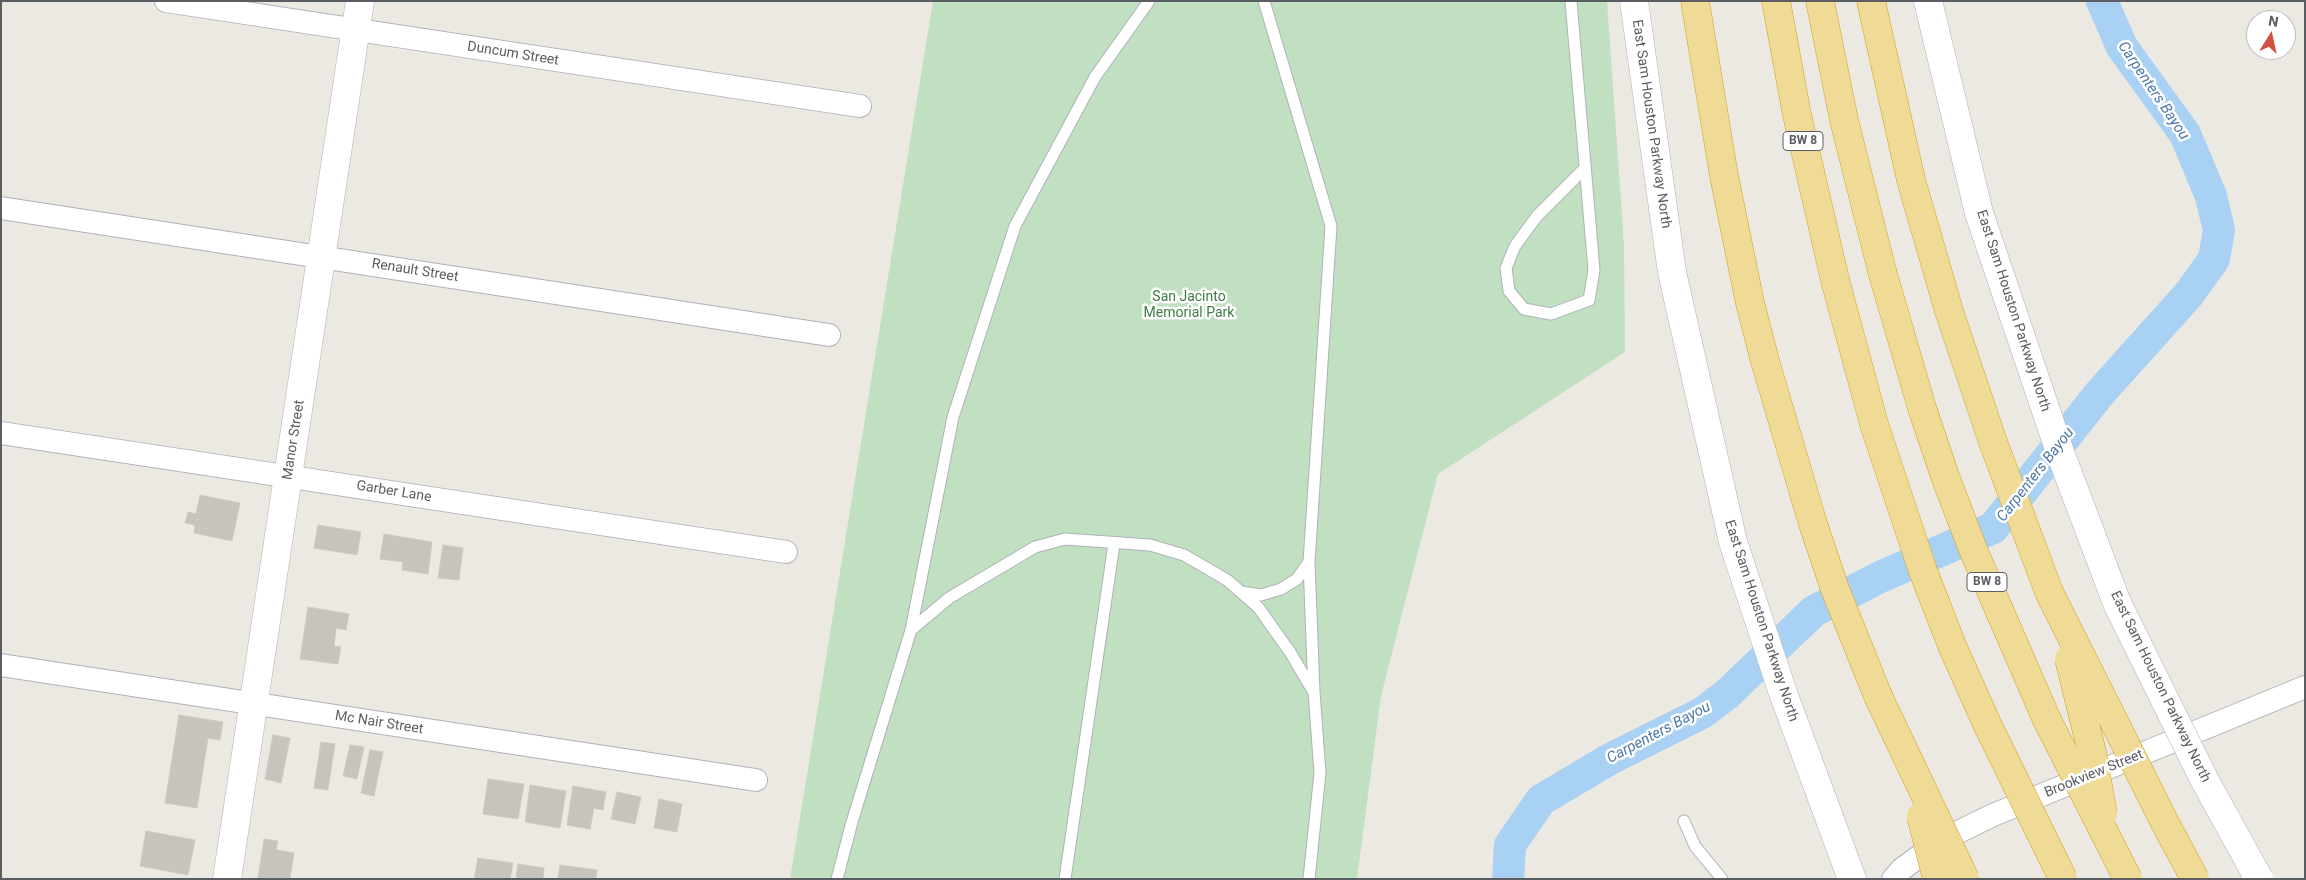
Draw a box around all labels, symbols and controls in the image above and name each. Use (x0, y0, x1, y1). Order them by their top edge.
north arrow (2246, 10, 2296, 60)
text: N (2267, 12, 2280, 30)
street label: East Sam Houston Parkway North (1628, 18, 1674, 230)
street label: Duncum Street (466, 38, 560, 70)
water label: Carpenters Bayou (2113, 38, 2193, 144)
road number: BW 8 (1783, 132, 1823, 150)
street label: East Sam Houston Parkway North (1972, 208, 2054, 414)
street label: Renault Street (370, 256, 460, 286)
park label: San Jacinto Memorial Park (1144, 289, 1234, 322)
street label: Manor Street (279, 399, 309, 481)
water label: Carpenters Bayou (1994, 424, 2078, 526)
street label: Garber Lane (355, 478, 433, 506)
street label: East Sam Houston Parkway North (1720, 518, 1802, 724)
road number: BW 8 (1967, 572, 2007, 592)
street label: East Sam Houston Parkway North (2106, 589, 2214, 785)
water label: Carpenters Bayou (1604, 698, 1714, 768)
street label: Mc Nair Street (334, 708, 424, 738)
street label: Brookview Street (2042, 747, 2146, 801)

